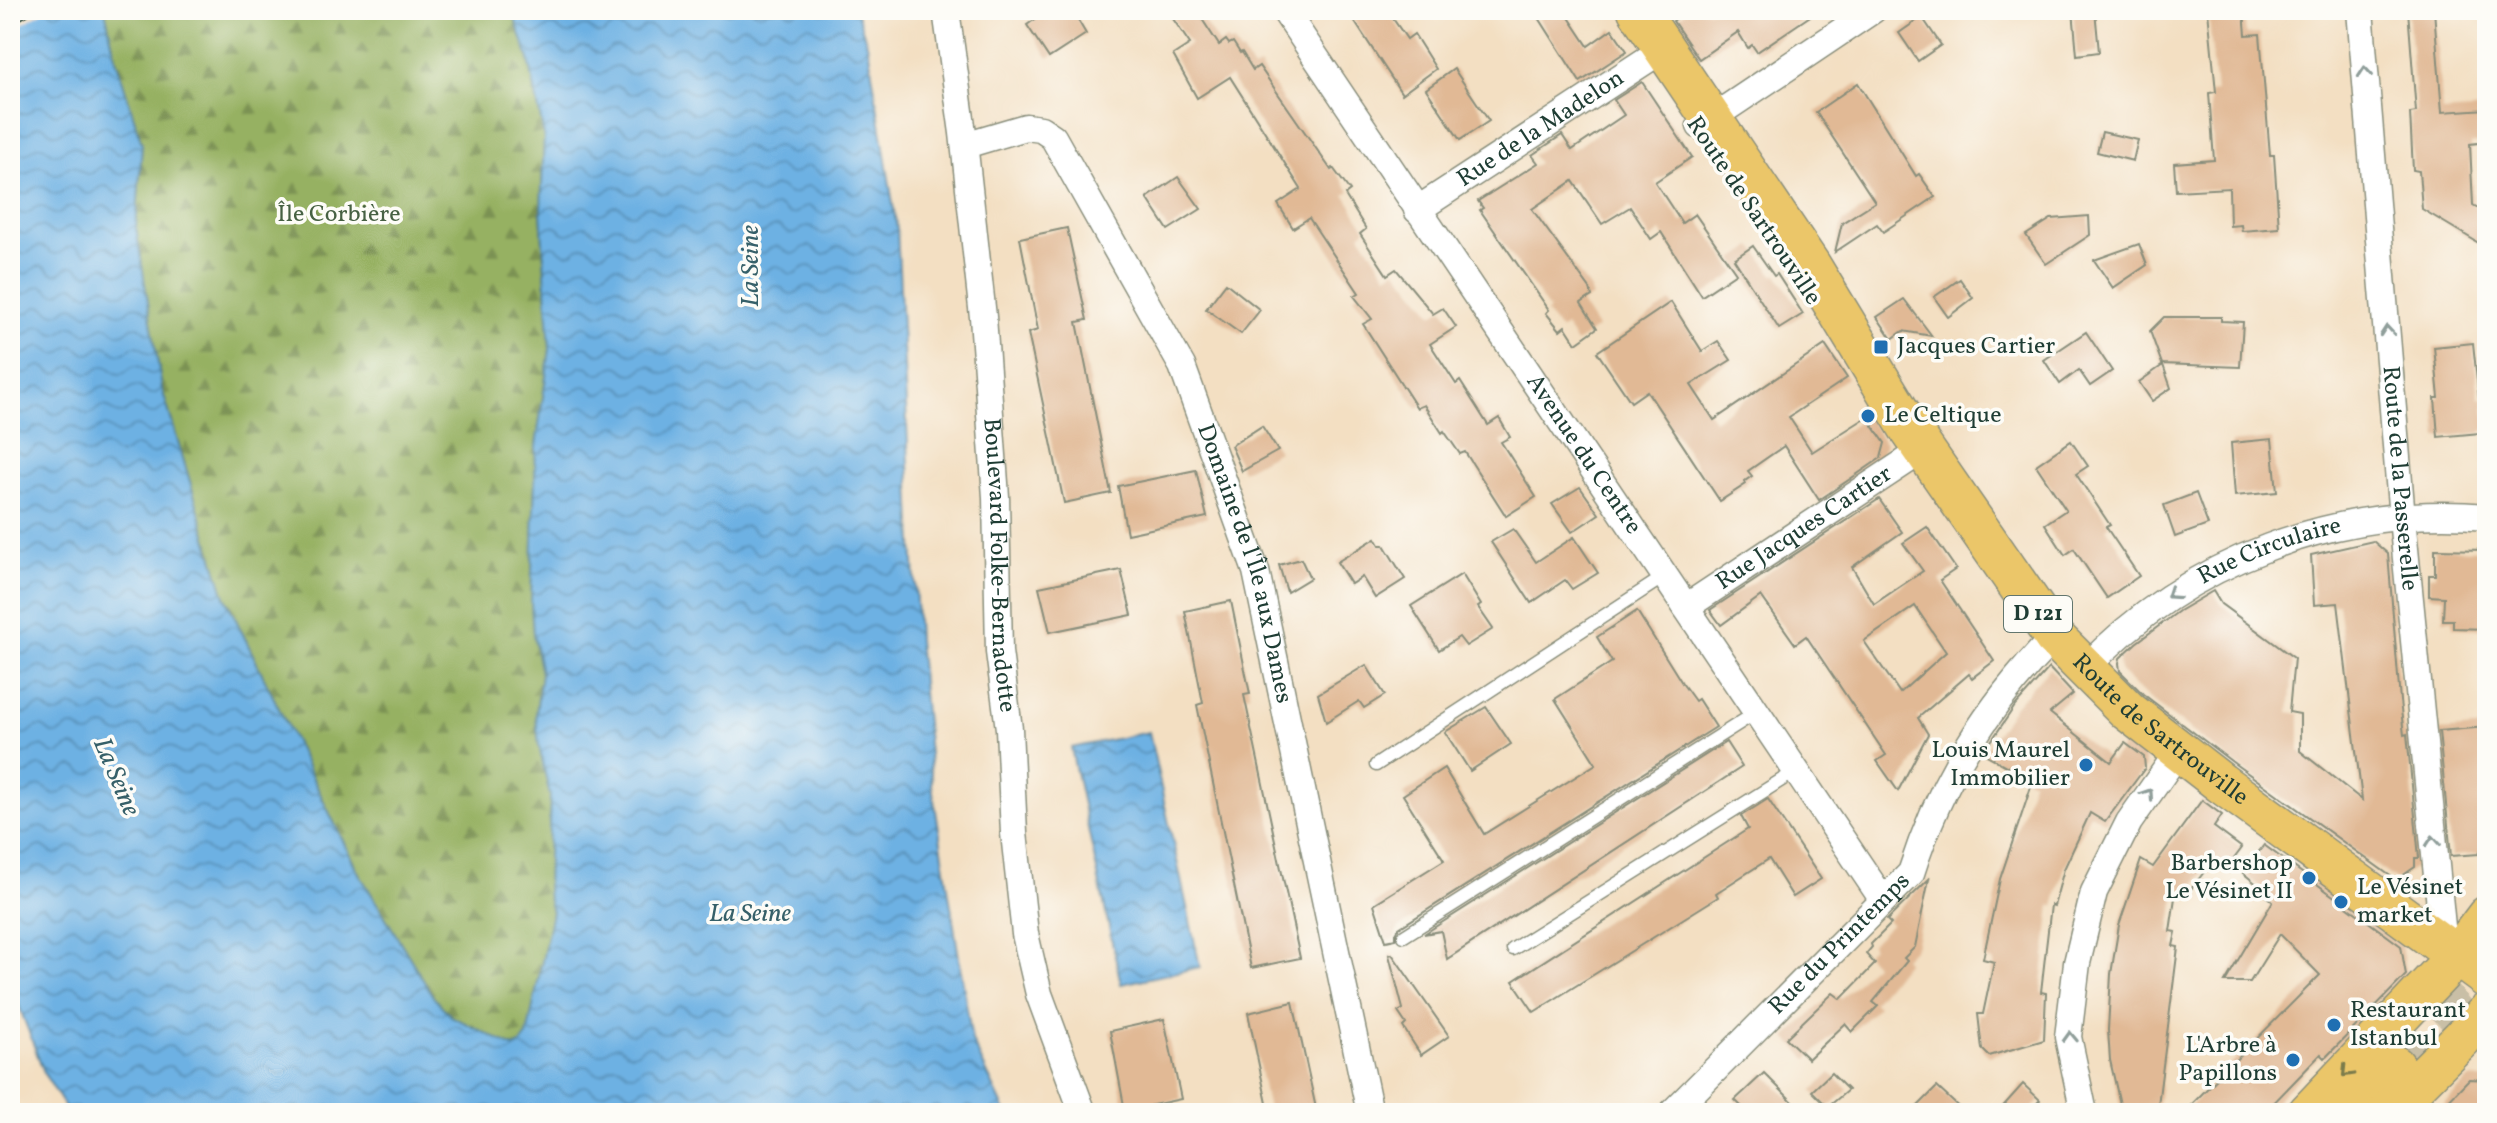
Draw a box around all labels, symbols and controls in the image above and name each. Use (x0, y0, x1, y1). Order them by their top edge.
street label: Rue de la Madelon (1451, 62, 1631, 196)
one-way arrow (2357, 65, 2374, 78)
street label: Route de Sartrouville (1677, 110, 1829, 312)
park label: Île Corbière (277, 198, 401, 232)
water label: La Seine (733, 225, 769, 307)
one-way arrow (2379, 324, 2396, 337)
place label: Jacques Cartier (1897, 330, 2055, 364)
marker: Jacques Cartier (1872, 338, 1890, 356)
street label: Route de la Passerelle (2372, 365, 2426, 592)
street label: Avenue du Centre (1517, 368, 1649, 542)
place label: Le Celtique (1884, 399, 2002, 433)
marker: Le Celtique (1859, 407, 1877, 425)
street label: Boulevard Folke-Bernadotte (973, 417, 1024, 714)
street label: Domaine de l'Île aux Dames (1187, 420, 1300, 707)
street label: Rue Jacques Cartier (1710, 458, 1899, 599)
street label: Rue Circulaire (2192, 509, 2345, 594)
one-way arrow (2167, 585, 2181, 600)
road number: D 121 (2004, 596, 2072, 632)
street label: Route de Sartrouville (2064, 647, 2255, 814)
water label: La Seine (83, 732, 149, 822)
place label: Louis Maurel Immobilier (1932, 734, 2070, 796)
marker: Louis Maurel Immobilier (2077, 756, 2095, 774)
one-way arrow (2138, 788, 2153, 802)
one-way arrow (2425, 834, 2442, 847)
place label: Barbershop Le Vésinet II (2165, 847, 2293, 909)
street label: Rue du Printemps (1761, 866, 1919, 1023)
marker: Barbershop Le Vésinet II (2300, 869, 2318, 887)
place label: Le Vésinet market (2357, 871, 2463, 933)
marker: Le Vésinet market (2332, 893, 2350, 911)
water label: La Seine (709, 896, 791, 932)
place label: Restaurant Istanbul (2350, 994, 2466, 1056)
marker: Restaurant Istanbul (2325, 1016, 2343, 1034)
place label: L'Arbre à Papillons (2178, 1029, 2277, 1091)
one-way arrow (2061, 1030, 2078, 1043)
marker: L'Arbre à Papillons (2284, 1051, 2302, 1069)
one-way arrow (2342, 1063, 2356, 1077)

